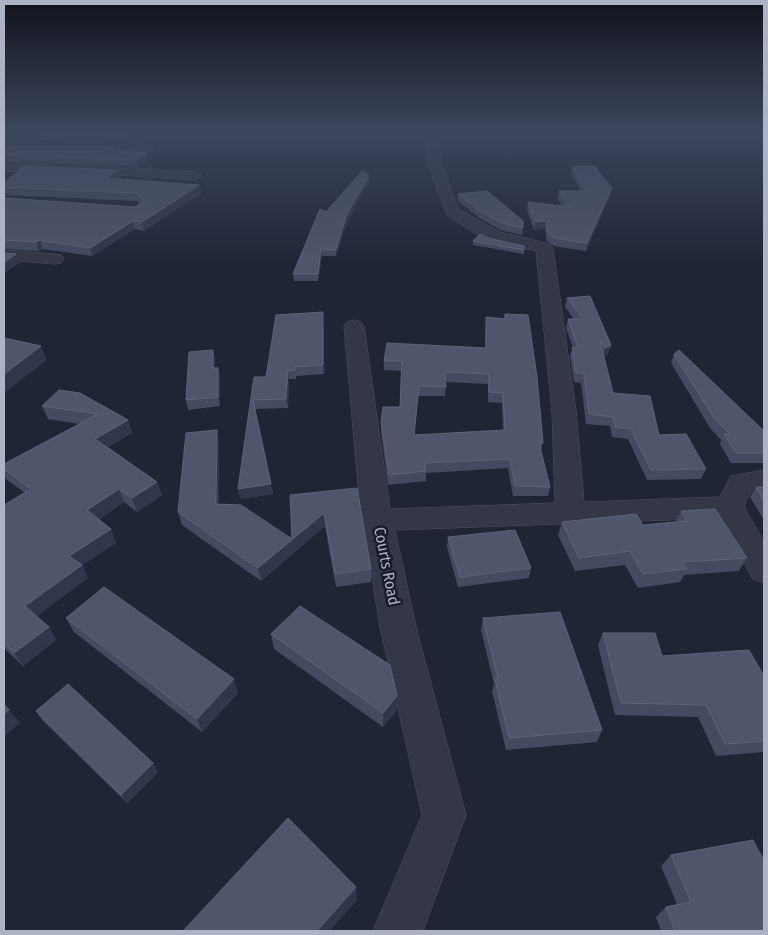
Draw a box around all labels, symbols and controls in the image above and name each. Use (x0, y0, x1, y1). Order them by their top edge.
street label: Courts Road (370, 525, 404, 607)

